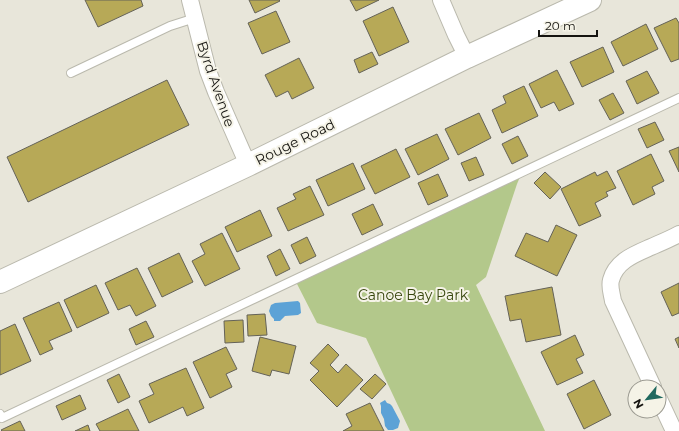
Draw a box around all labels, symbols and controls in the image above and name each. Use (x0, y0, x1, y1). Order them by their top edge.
scale bar (539, 12, 597, 38)
text: 20 m (545, 18, 576, 33)
street label: Byrd Avenue (193, 39, 239, 129)
street label: Rouge Road (252, 115, 338, 169)
park label: Canoe Bay Park (358, 286, 469, 304)
north arrow (627, 379, 667, 419)
text: N (630, 397, 647, 411)

